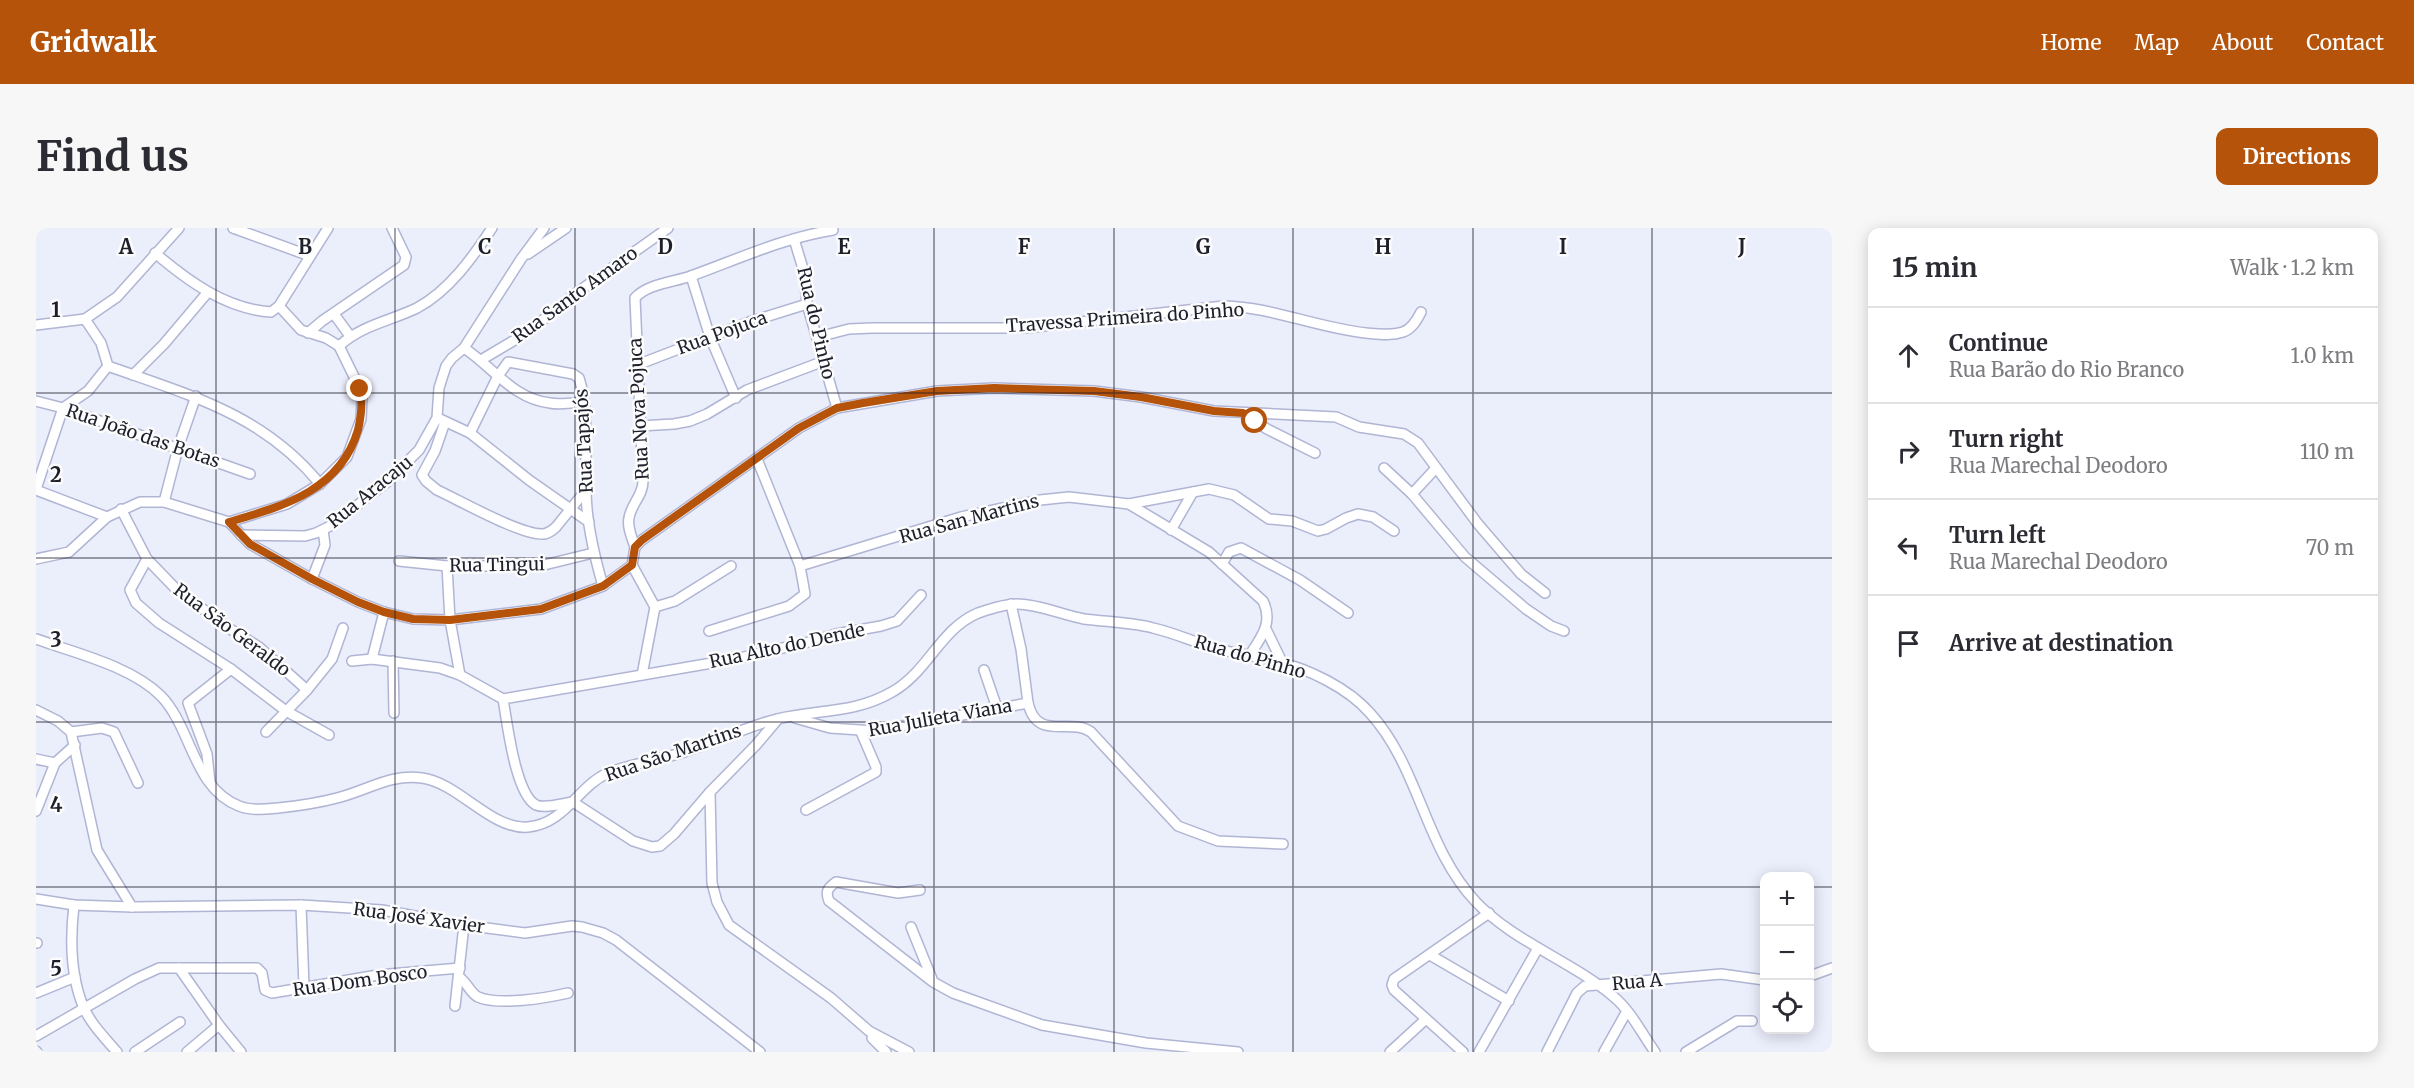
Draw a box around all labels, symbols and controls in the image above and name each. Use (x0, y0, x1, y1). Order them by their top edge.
text: Gridwalk (30, 24, 157, 60)
text: Home (2041, 29, 2101, 56)
text: Map (2134, 29, 2179, 56)
text: About (2212, 29, 2273, 56)
text: Contact (2306, 29, 2384, 56)
button: Directions (2216, 128, 2378, 185)
text: Find us (36, 130, 189, 182)
text: A (118, 234, 134, 259)
text: B (298, 234, 312, 259)
text: C (478, 234, 492, 259)
text: D (657, 234, 673, 259)
text: E (837, 234, 851, 259)
text: F (1018, 234, 1031, 259)
text: G (1196, 234, 1211, 259)
text: H (1375, 234, 1391, 259)
text: I (1559, 234, 1567, 259)
text: J (1737, 234, 1746, 259)
street label: Rua Santo Amaro (507, 241, 642, 348)
text: 15 min (1892, 251, 1977, 284)
text: Walk · 1.2 km (2230, 255, 2354, 280)
street label: Rua do Pinho (792, 264, 841, 381)
text: 1 (51, 297, 61, 322)
street label: Travessa Primeira do Pinho (1005, 298, 1245, 337)
street label: Rua Pojuca (674, 305, 770, 359)
text: Continue (1949, 329, 2048, 357)
street label: Rua Nova Pojuca (623, 337, 654, 481)
icon: ahead (1892, 339, 1925, 372)
text: 1.0 km (2290, 343, 2354, 368)
text: Rua Barão do Rio Branco (1949, 357, 2184, 382)
route end (346, 375, 372, 401)
street label: Rua Tapajós (569, 388, 598, 494)
street label: Rua João das Botas (63, 398, 223, 473)
route start (1241, 407, 1267, 433)
text: Turn right (1949, 425, 2063, 453)
icon: right (1892, 435, 1925, 468)
text: 110 m (2300, 439, 2354, 464)
street label: Rua Aracaju (322, 450, 417, 533)
text: Rua Marechal Deodoro (1949, 453, 2168, 478)
text: 2 (50, 462, 62, 487)
street label: Rua San Martins (896, 489, 1041, 548)
text: Turn left (1949, 521, 2046, 549)
icon: left (1892, 531, 1925, 564)
text: 70 m (2306, 535, 2354, 560)
text: Rua Marechal Deodoro (1949, 549, 2168, 574)
street label: Rua Tingui (449, 552, 545, 577)
street label: Rua São Geraldo (169, 578, 295, 681)
street label: Rua Alto do Dende (707, 618, 867, 673)
text: 3 (50, 627, 62, 652)
icon: arrive (1892, 627, 1925, 660)
text: Arrive at destination (1949, 629, 2173, 657)
street label: Rua do Pinho (1192, 630, 1308, 683)
street label: Rua Julieta Viana (866, 693, 1014, 741)
street label: Rua São Martins (602, 718, 744, 787)
text: 4 (50, 792, 63, 817)
map controls (1760, 872, 1814, 1034)
button: + (1760, 872, 1814, 926)
street label: Rua José Xavier (352, 897, 486, 938)
button: − (1760, 926, 1814, 980)
text: 5 (50, 956, 62, 981)
street label: Rua Dom Bosco (291, 960, 429, 1001)
street label: Rua A (1611, 968, 1663, 995)
button: locate (1760, 980, 1814, 1034)

